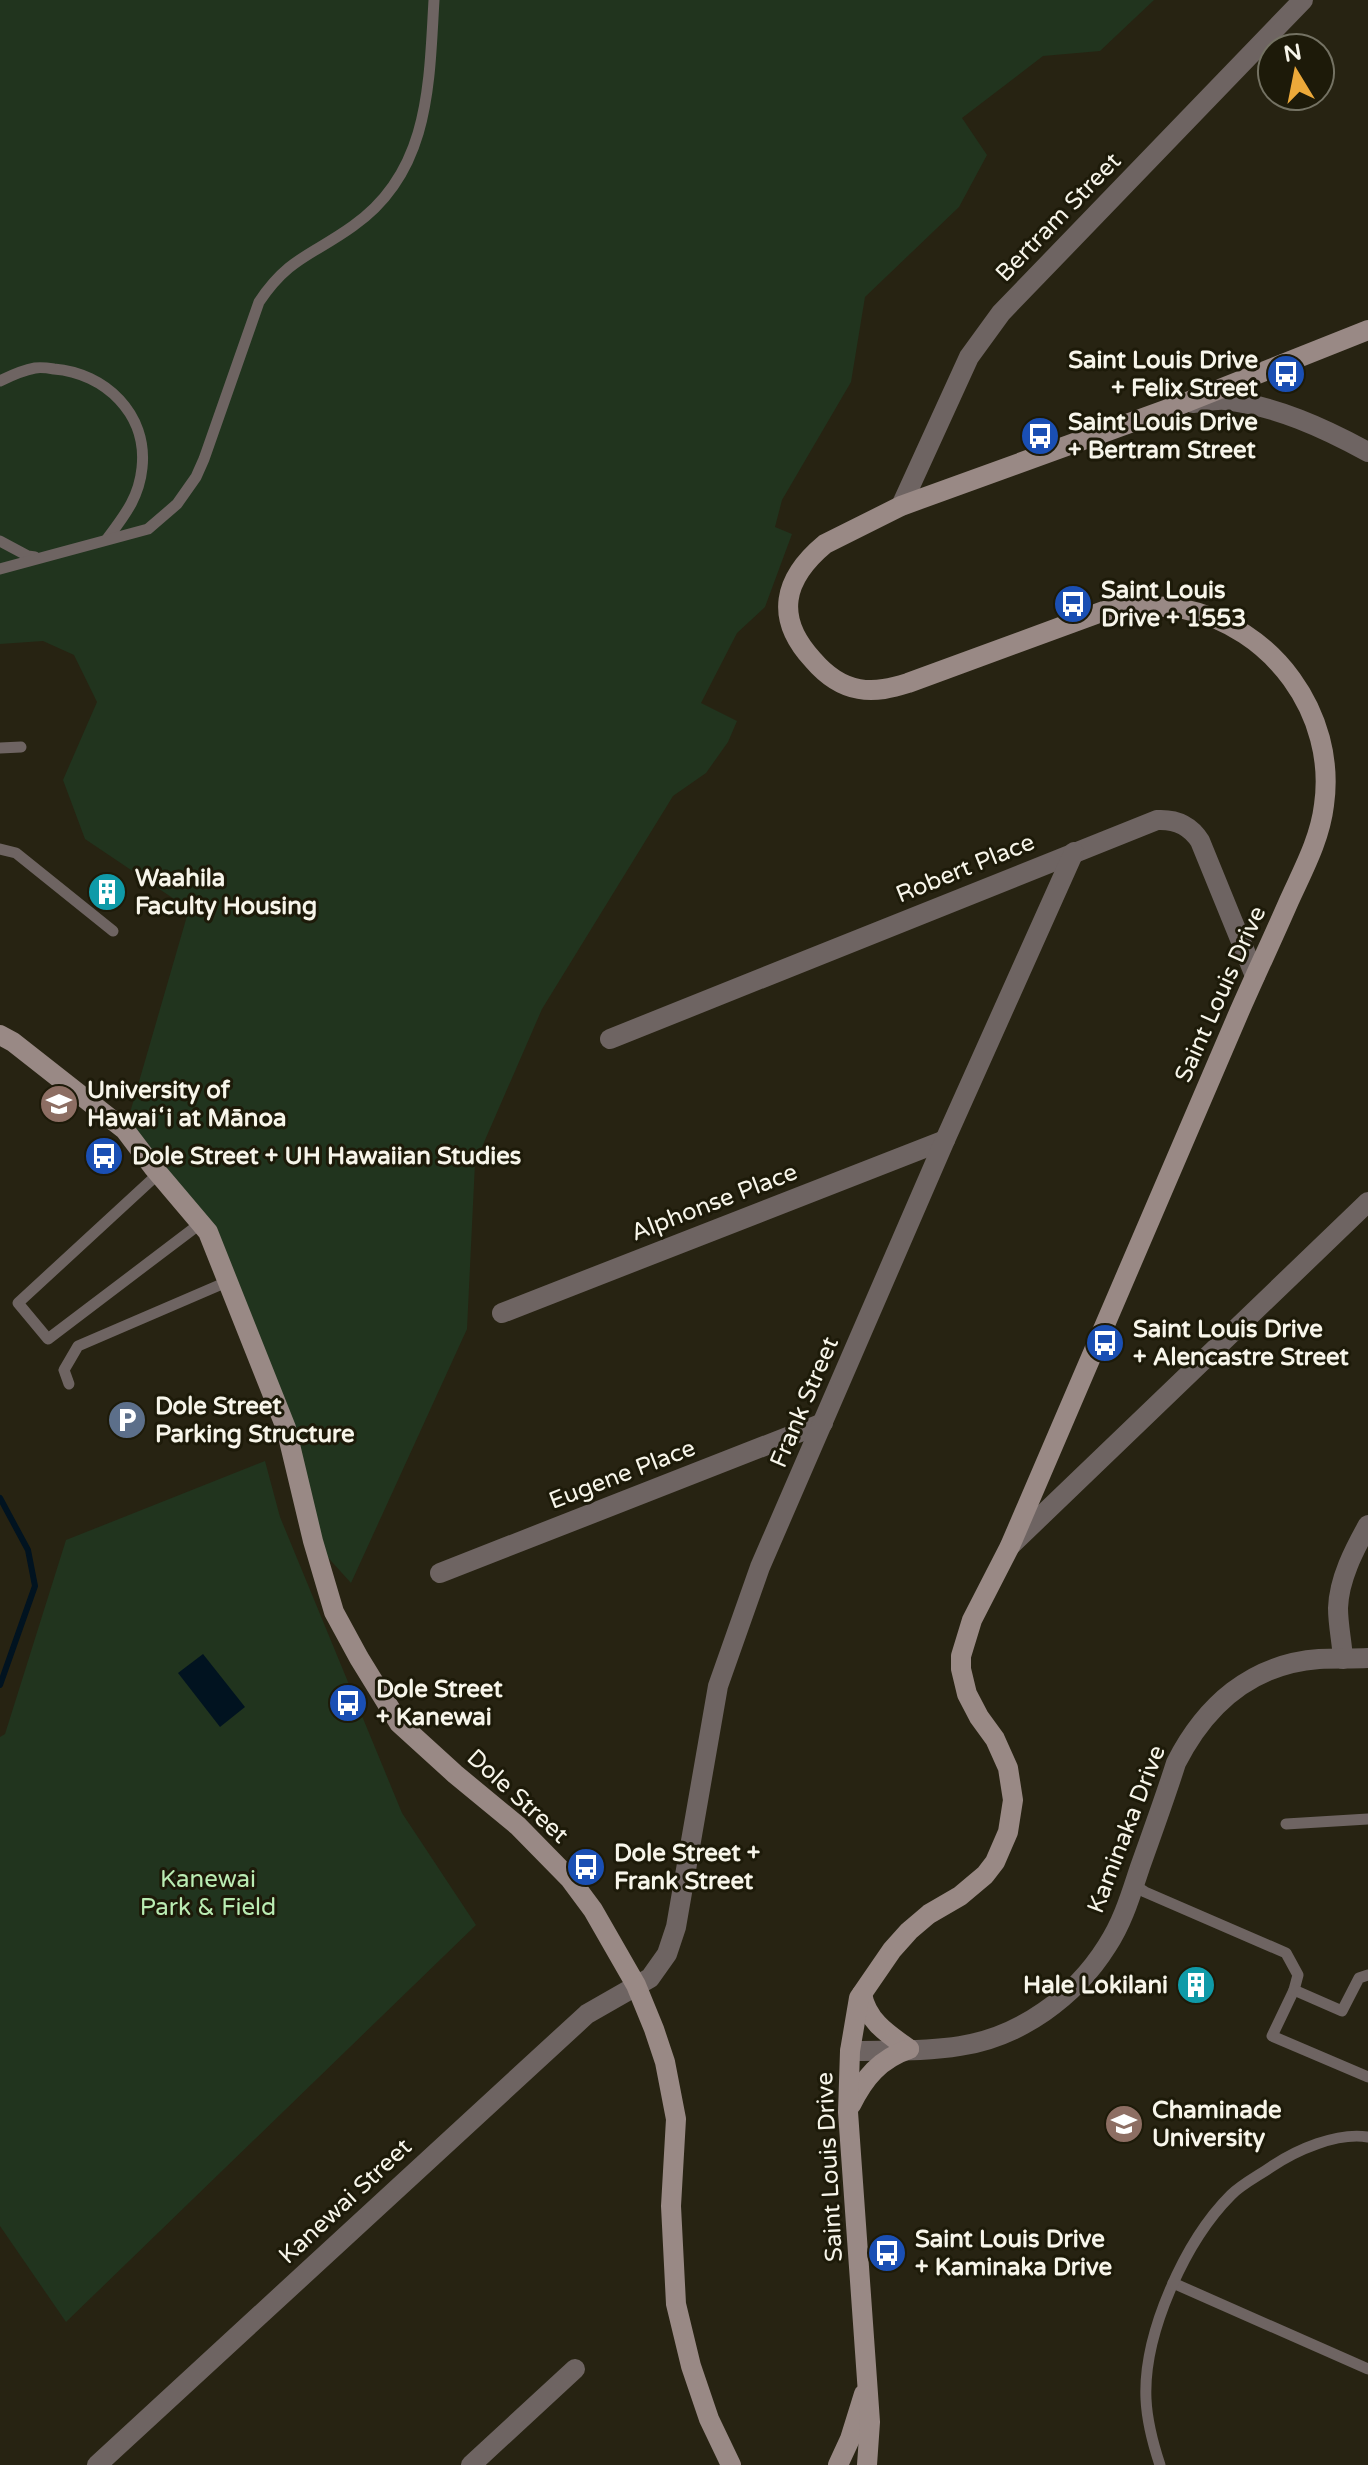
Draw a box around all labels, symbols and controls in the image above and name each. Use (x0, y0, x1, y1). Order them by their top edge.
north arrow (1256, 32, 1336, 112)
text: N (1282, 39, 1304, 68)
street label: Bertram Street (990, 147, 1127, 288)
place label: Saint Louis Drive + Felix Street (1068, 346, 1259, 403)
bus stop icon: Saint Louis Drive + Felix Street (1265, 353, 1307, 395)
place label: Saint Louis Drive + Bertram Street (1068, 408, 1258, 465)
bus stop icon: Saint Louis Drive + Bertram Street (1019, 415, 1061, 457)
place label: Saint Louis Drive + 1553 (1101, 576, 1246, 633)
bus stop icon: Saint Louis Drive + 1553 (1052, 583, 1094, 625)
street label: Robert Place (892, 828, 1039, 909)
place label: Waahila Faculty Housing (135, 864, 317, 921)
building icon: Waahila Faculty Housing (86, 871, 128, 913)
street label: Saint Louis Drive (1169, 902, 1272, 1087)
place label: University of Hawaiʻi at Mānoa (87, 1076, 287, 1133)
school or university icon: University of Hawaiʻi at Mānoa (38, 1083, 80, 1125)
bus stop icon: Dole Street + UH Hawaiian Studies (83, 1135, 125, 1177)
place label: Dole Street + UH Hawaiian Studies (132, 1142, 521, 1171)
street label: Alphonse Place (627, 1157, 801, 1248)
place label: Saint Louis Drive + Alencastre Street (1133, 1315, 1350, 1372)
bus stop icon: Saint Louis Drive + Alencastre Street (1084, 1322, 1126, 1364)
street label: Frank Street (764, 1332, 845, 1472)
place label: Dole Street Parking Structure (155, 1392, 355, 1449)
parking icon: Dole Street Parking Structure (106, 1399, 148, 1441)
street label: Eugene Place (545, 1433, 700, 1516)
place label: Dole Street + Kanewai (376, 1675, 503, 1732)
bus stop icon: Dole Street + Kanewai (327, 1682, 369, 1724)
street label: Kaminaka Drive (1081, 1741, 1172, 1917)
street label: Dole Street (461, 1743, 574, 1849)
place label: Dole Street + Frank Street (614, 1839, 760, 1896)
bus stop icon: Dole Street + Frank Street (565, 1846, 607, 1888)
park label: Kanewai Park & Field (140, 1865, 276, 1922)
building icon: Hale Lokilani (1175, 1964, 1217, 2006)
place label: Hale Lokilani (1023, 1971, 1168, 2000)
street label: Saint Louis Drive (810, 2071, 849, 2263)
place label: Chaminade University (1152, 2096, 1282, 2153)
school or university icon: Chaminade University (1103, 2103, 1145, 2145)
street label: Kanewai Street (273, 2133, 418, 2270)
place label: Saint Louis Drive + Kaminaka Drive (915, 2225, 1113, 2282)
bus stop icon: Saint Louis Drive + Kaminaka Drive (866, 2232, 908, 2274)

